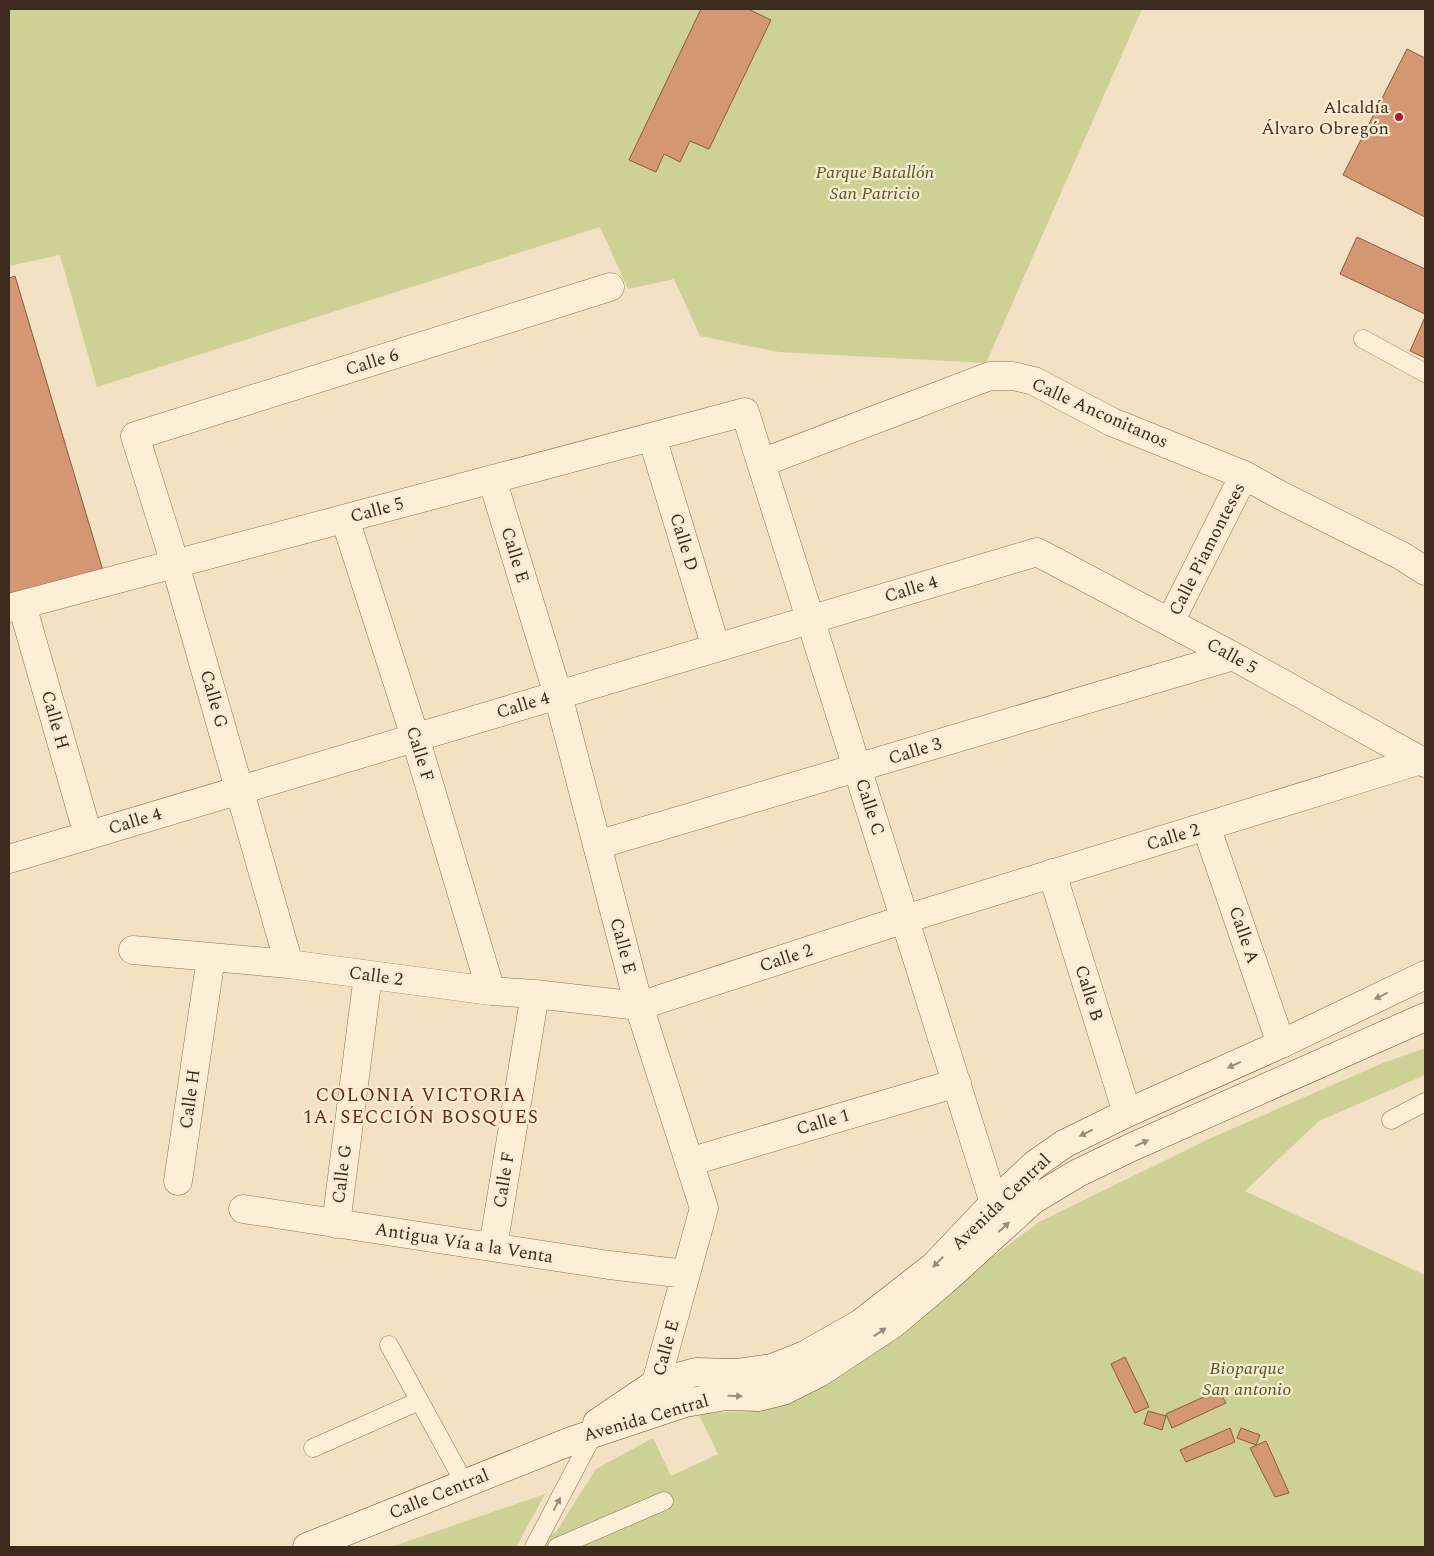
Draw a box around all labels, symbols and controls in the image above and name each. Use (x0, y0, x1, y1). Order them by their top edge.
place label: Alcaldía Álvaro Obregón (1261, 94, 1389, 142)
marker: Alcaldía Álvaro Obregón (1393, 111, 1405, 123)
park label: Parque Batallón San Patricio (816, 159, 935, 207)
street label: Calle 6 (342, 341, 402, 383)
street label: Calle Anconitanos (1027, 371, 1173, 455)
street label: Calle Piamonteses (1162, 478, 1252, 620)
street label: Calle 5 (347, 490, 407, 530)
street label: Calle D (662, 510, 706, 574)
street label: Calle E (494, 524, 536, 586)
street label: Calle 4 (881, 568, 941, 610)
street label: Calle 5 (1202, 631, 1262, 681)
street label: Calle G (193, 667, 235, 731)
street label: Calle 4 (493, 684, 553, 726)
street label: Calle H (34, 687, 76, 753)
street label: Calle F (399, 723, 441, 785)
street label: Calle 3 (885, 730, 945, 772)
street label: Calle C (848, 775, 892, 839)
street label: Calle 4 (105, 800, 165, 842)
street label: Calle 2 (1143, 816, 1203, 858)
street label: Calle A (1222, 903, 1266, 967)
street label: Calle E (603, 915, 643, 977)
street label: Calle 2 (756, 937, 816, 979)
street label: Calle 2 (347, 959, 405, 993)
street label: Calle B (1068, 962, 1110, 1024)
one-way arrow (1374, 993, 1388, 1001)
one-way arrow (1227, 1062, 1241, 1070)
street label: Calle H (172, 1067, 208, 1131)
district label: COLONIA VICTORIA 1A. SECCIÓN BOSQUES (303, 1081, 539, 1132)
street label: Calle 1 (793, 1102, 853, 1142)
one-way arrow (1079, 1129, 1094, 1137)
one-way arrow (1135, 1138, 1149, 1146)
street label: Calle G (325, 1143, 359, 1205)
street label: Avenida Central (945, 1147, 1057, 1257)
street label: Calle F (486, 1150, 522, 1210)
street label: Antigua Vía a la Venta (373, 1216, 555, 1270)
one-way arrow (997, 1221, 1009, 1233)
one-way arrow (933, 1255, 945, 1267)
street label: Calle E (646, 1317, 686, 1379)
one-way arrow (874, 1327, 887, 1337)
park label: Bioparque San antonio (1203, 1355, 1291, 1403)
street label: Avenida Central (580, 1387, 712, 1449)
one-way arrow (728, 1392, 744, 1400)
street label: Calle Central (385, 1462, 493, 1526)
one-way arrow (553, 1497, 561, 1511)

